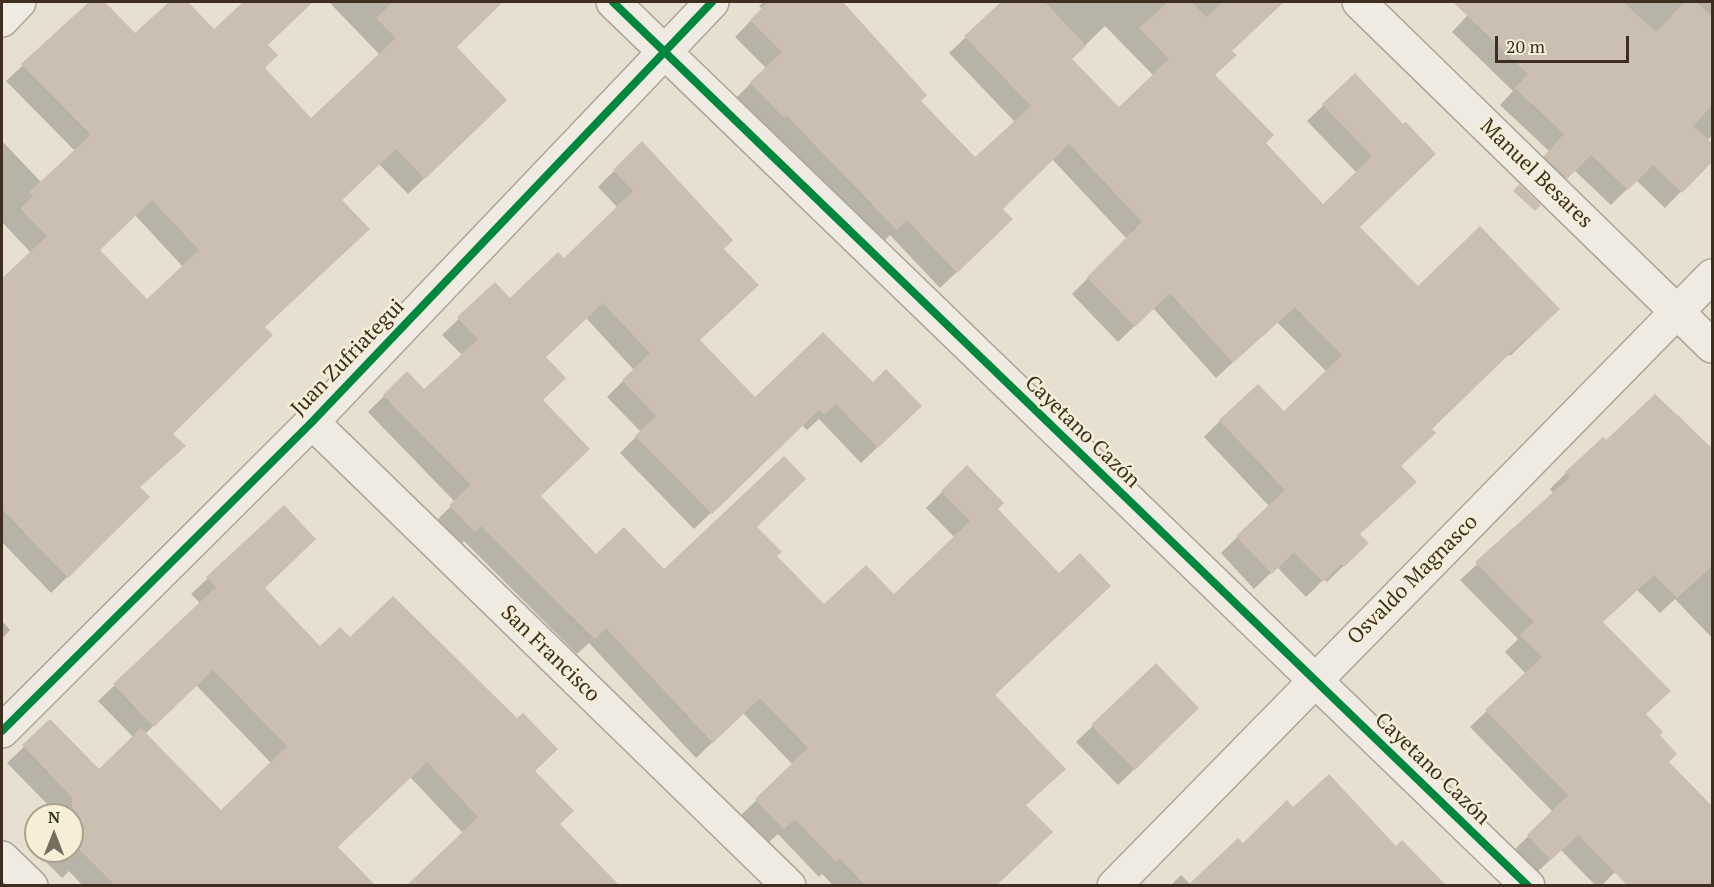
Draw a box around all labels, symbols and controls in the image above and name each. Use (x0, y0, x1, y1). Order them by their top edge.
scale bar (1498, 24, 1632, 62)
text: 20 m (1506, 34, 1545, 58)
street label: Manuel Besares (1475, 114, 1597, 234)
street label: Juan Zufriategui (286, 295, 410, 421)
street label: Cayetano Cazón (1019, 371, 1145, 493)
street label: Osvaldo Magnasco (1343, 510, 1483, 650)
street label: San Francisco (495, 600, 605, 708)
street label: Cayetano Cazón (1369, 708, 1495, 830)
north arrow (24, 803, 84, 863)
text: N (48, 806, 60, 828)

